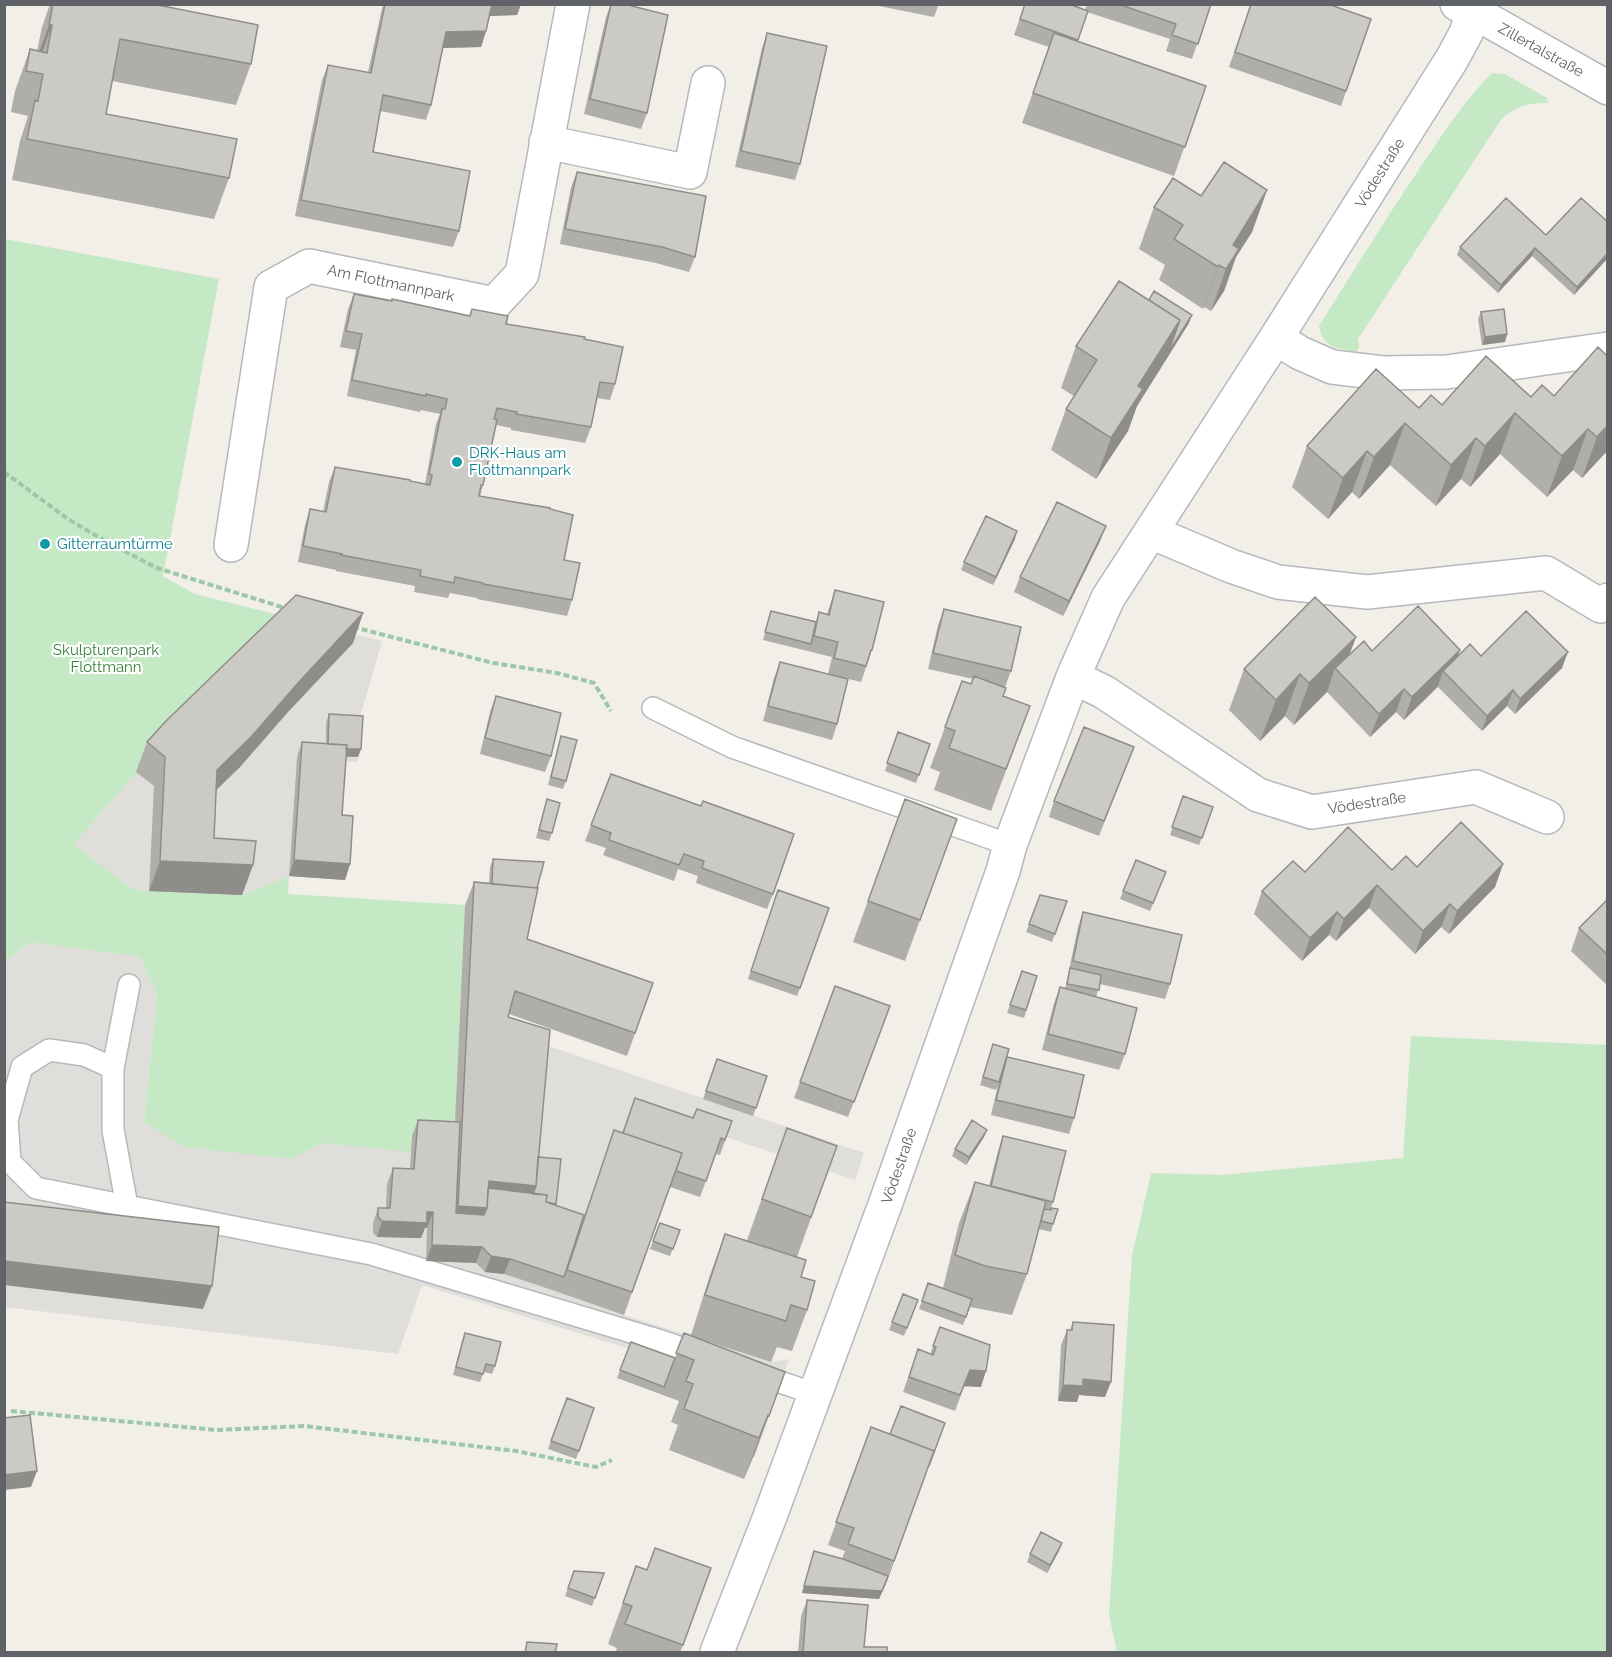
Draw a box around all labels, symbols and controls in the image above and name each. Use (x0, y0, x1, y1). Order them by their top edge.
street label: Zillertalstraße (1495, 19, 1587, 81)
street label: Vödestraße (1351, 135, 1409, 211)
street label: Am Flottmannpark (326, 261, 456, 305)
place label: DRK-Haus am Flottmannpark (469, 444, 571, 479)
marker: DRK-Haus am Flottmannpark (450, 455, 464, 469)
place label: Gitterraumtürme (57, 535, 173, 553)
marker: Gitterraumtürme (38, 537, 52, 551)
park label: Skulpturenpark Flottmann (53, 641, 159, 676)
street label: Vödestraße (1327, 788, 1408, 818)
street label: Vödestraße (878, 1126, 920, 1206)

